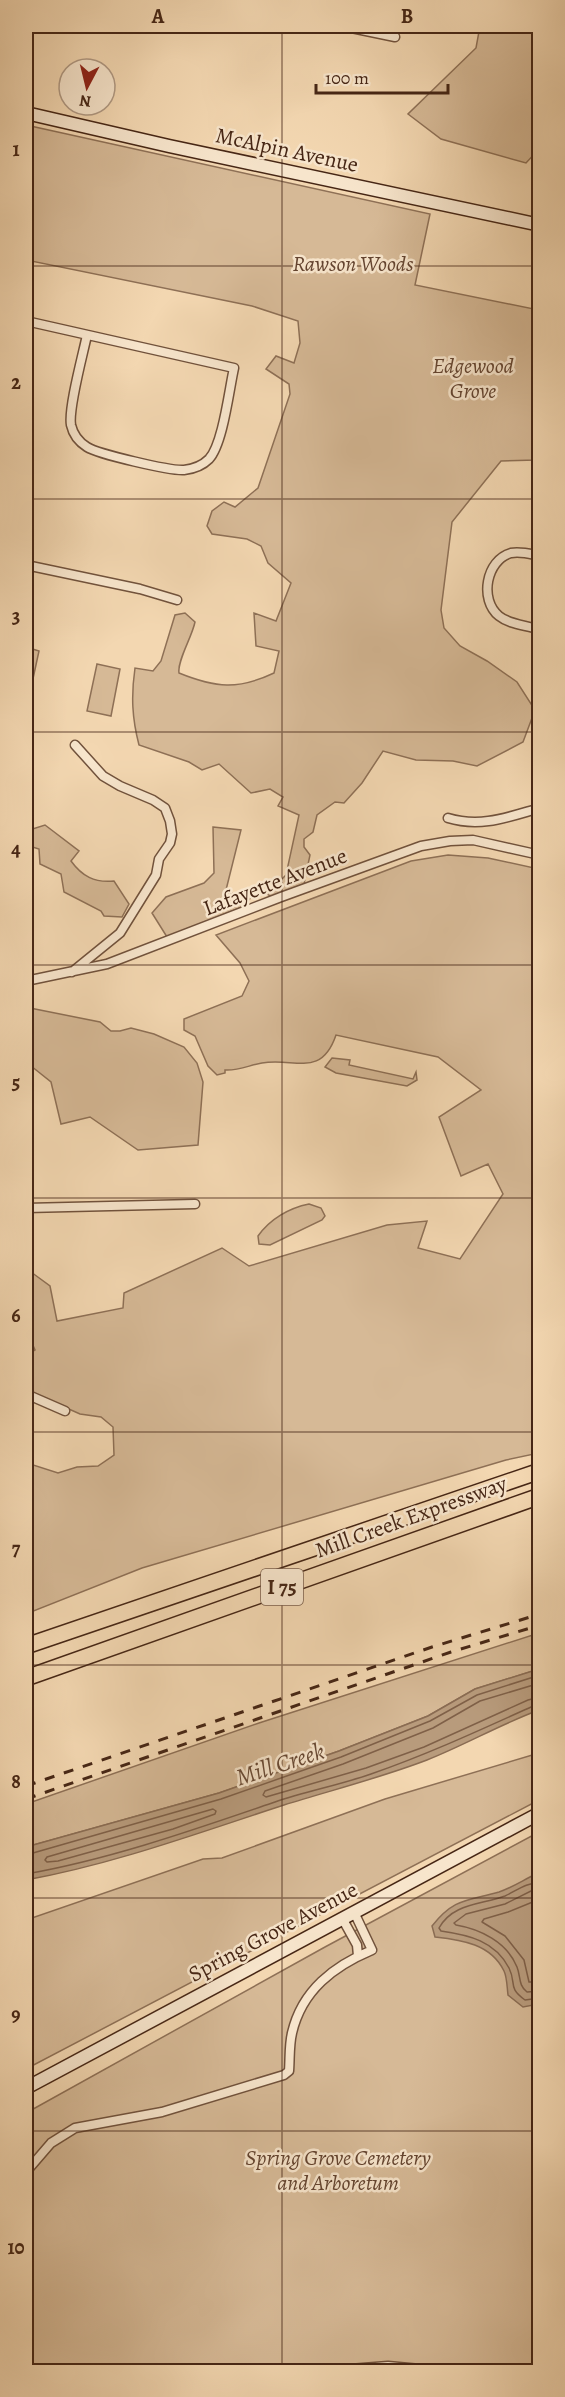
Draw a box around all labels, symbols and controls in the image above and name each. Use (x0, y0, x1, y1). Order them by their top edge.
text: A (151, 3, 165, 30)
text: B (401, 3, 413, 30)
north arrow (57, 57, 117, 117)
scale bar (316, 57, 448, 95)
text: 100 m (325, 66, 369, 90)
text: N (78, 89, 92, 113)
street label: McAlpin Avenue (213, 120, 361, 180)
text: 1 (12, 136, 20, 163)
park label: Rawson Woods (292, 249, 414, 279)
park label: Edgewood Grove (432, 351, 514, 406)
text: 2 (11, 369, 21, 396)
text: 3 (12, 603, 20, 630)
text: 4 (11, 836, 21, 863)
street label: Lafayette Avenue (199, 841, 351, 923)
text: 5 (12, 1069, 20, 1096)
text: 6 (11, 1302, 21, 1329)
street label: Mill Creek Expressway (311, 1468, 511, 1566)
text: 7 (12, 1535, 21, 1562)
road number: I 75 (261, 1569, 303, 1605)
water label: Mill Creek (232, 1735, 329, 1793)
text: 8 (11, 1768, 21, 1795)
street label: Spring Grove Avenue (183, 1875, 363, 1989)
text: 9 (11, 2001, 21, 2028)
park label: Spring Grove Cemetery and Arboretum (245, 2143, 431, 2198)
text: 10 (7, 2234, 25, 2261)

